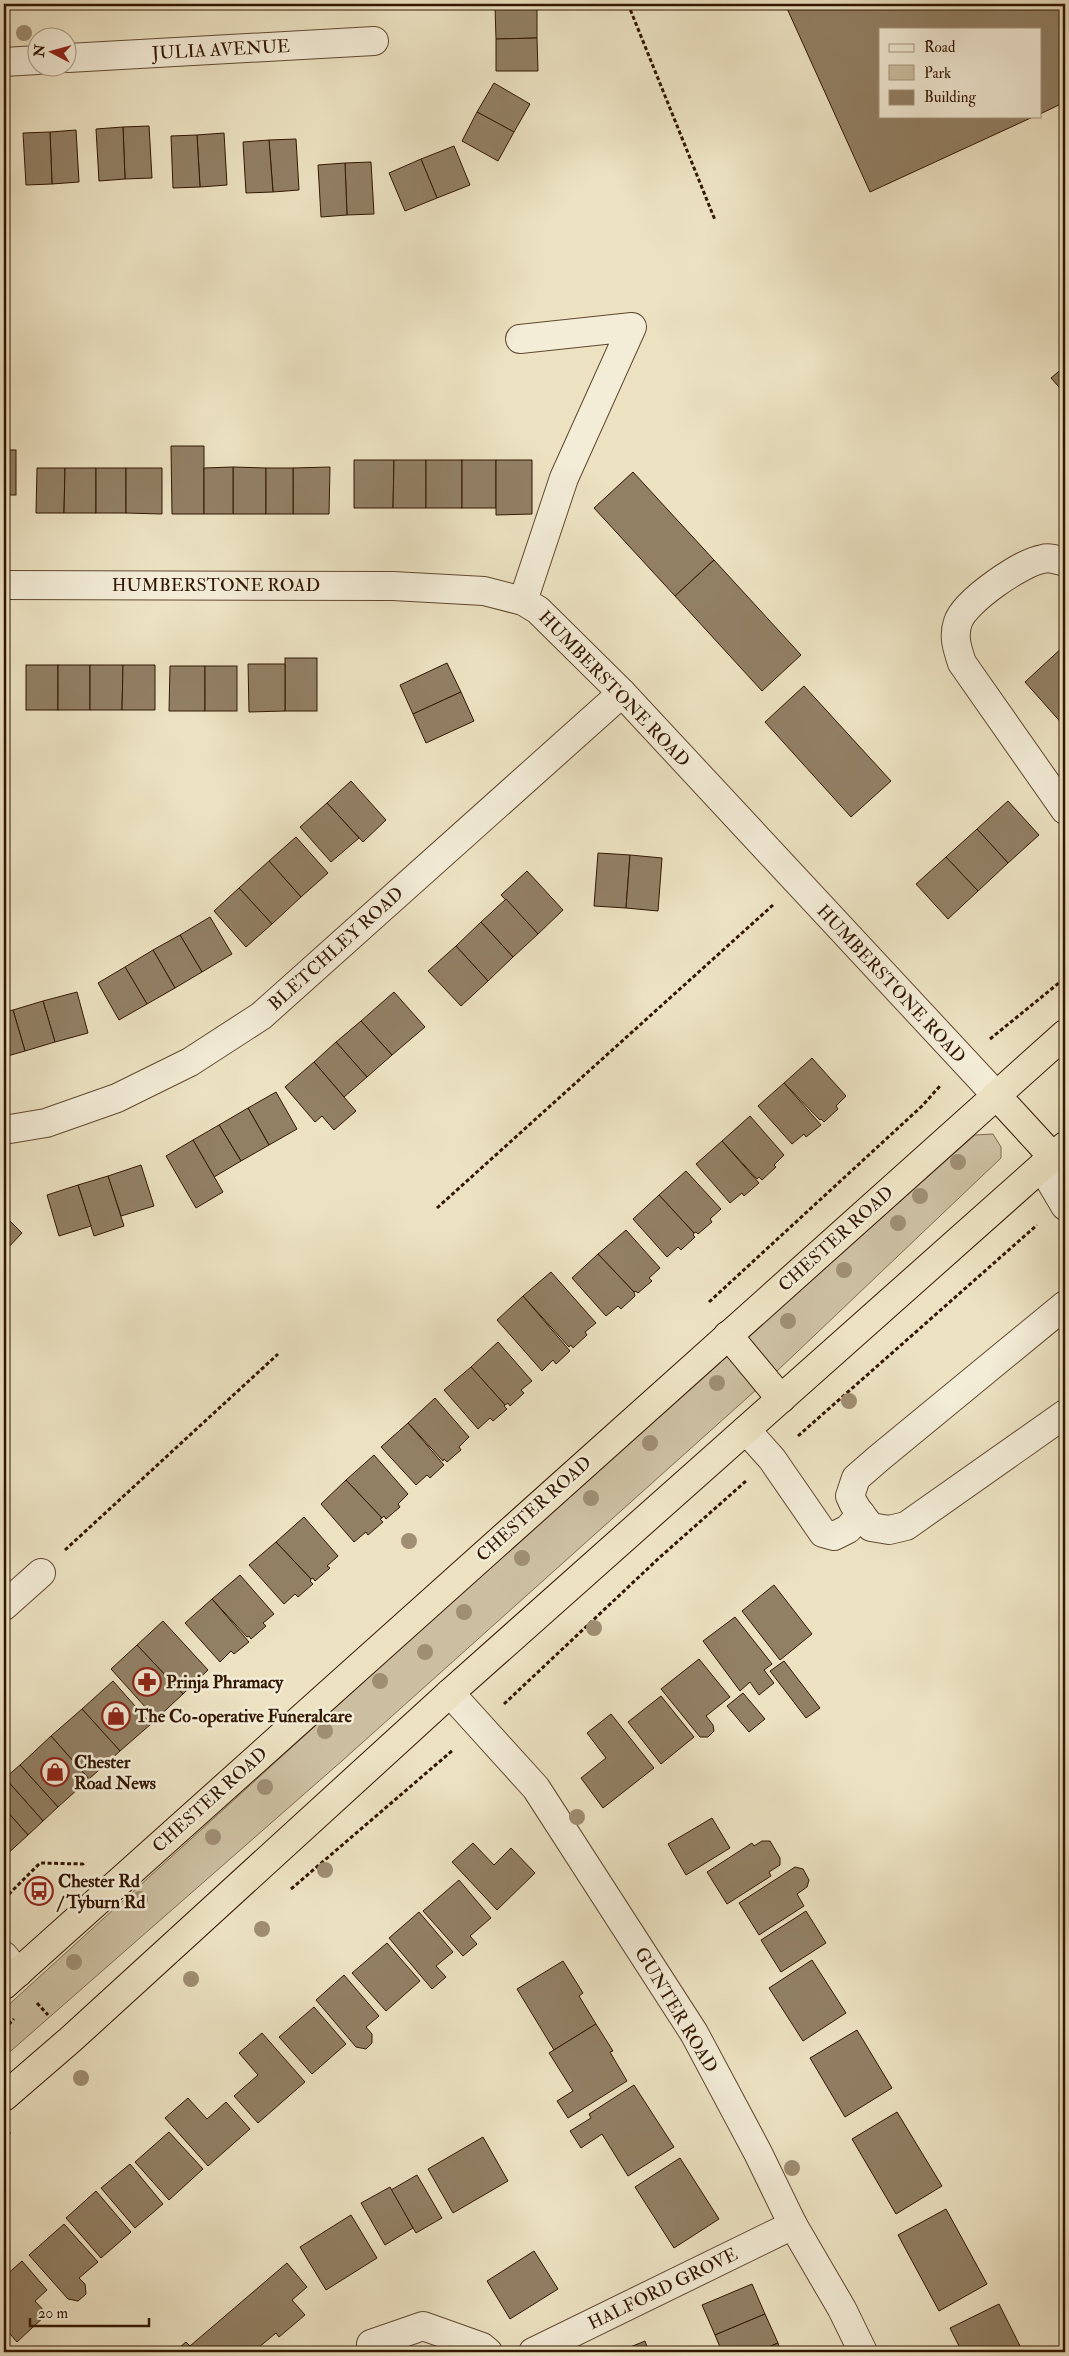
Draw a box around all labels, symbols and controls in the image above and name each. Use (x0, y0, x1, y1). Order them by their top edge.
north arrow (28, 28, 78, 78)
legend (879, 28, 1042, 118)
street label: JULIA AVENUE (150, 35, 291, 65)
text: Road (924, 38, 956, 57)
text: N (30, 43, 49, 59)
text: Park (924, 64, 951, 83)
text: Building (924, 88, 976, 107)
street label: HUMBERSTONE ROAD (112, 574, 320, 597)
street label: HUMBERSTONE ROAD (533, 606, 695, 772)
street label: BLETCHLEY ROAD (264, 882, 408, 1016)
street label: HUMBERSTONE ROAD (812, 900, 970, 1068)
street label: CHESTER ROAD (774, 1181, 898, 1297)
street label: CHESTER ROAD (472, 1451, 596, 1567)
pharmacy icon: Prinja Phramacy (132, 1667, 162, 1697)
place label: Prinja Phramacy (166, 1671, 284, 1694)
shop icon: The Co-operative Funeralcare (101, 1701, 131, 1731)
place label: The Co-operative Funeralcare (134, 1705, 352, 1728)
street label: CHESTER ROAD (148, 1742, 272, 1858)
place label: Chester Road News (74, 1751, 156, 1795)
shop icon: Chester Road News (40, 1757, 70, 1787)
place label: Chester Rd / Tyburn Rd (56, 1870, 146, 1914)
bus stop icon: Chester Rd / Tyburn Rd (24, 1876, 54, 1906)
street label: GUNTER ROAD (629, 1943, 723, 2077)
street label: HALFORD GROVE (584, 2243, 742, 2335)
scale bar (30, 2296, 149, 2328)
text: 20 m (38, 2304, 68, 2323)

